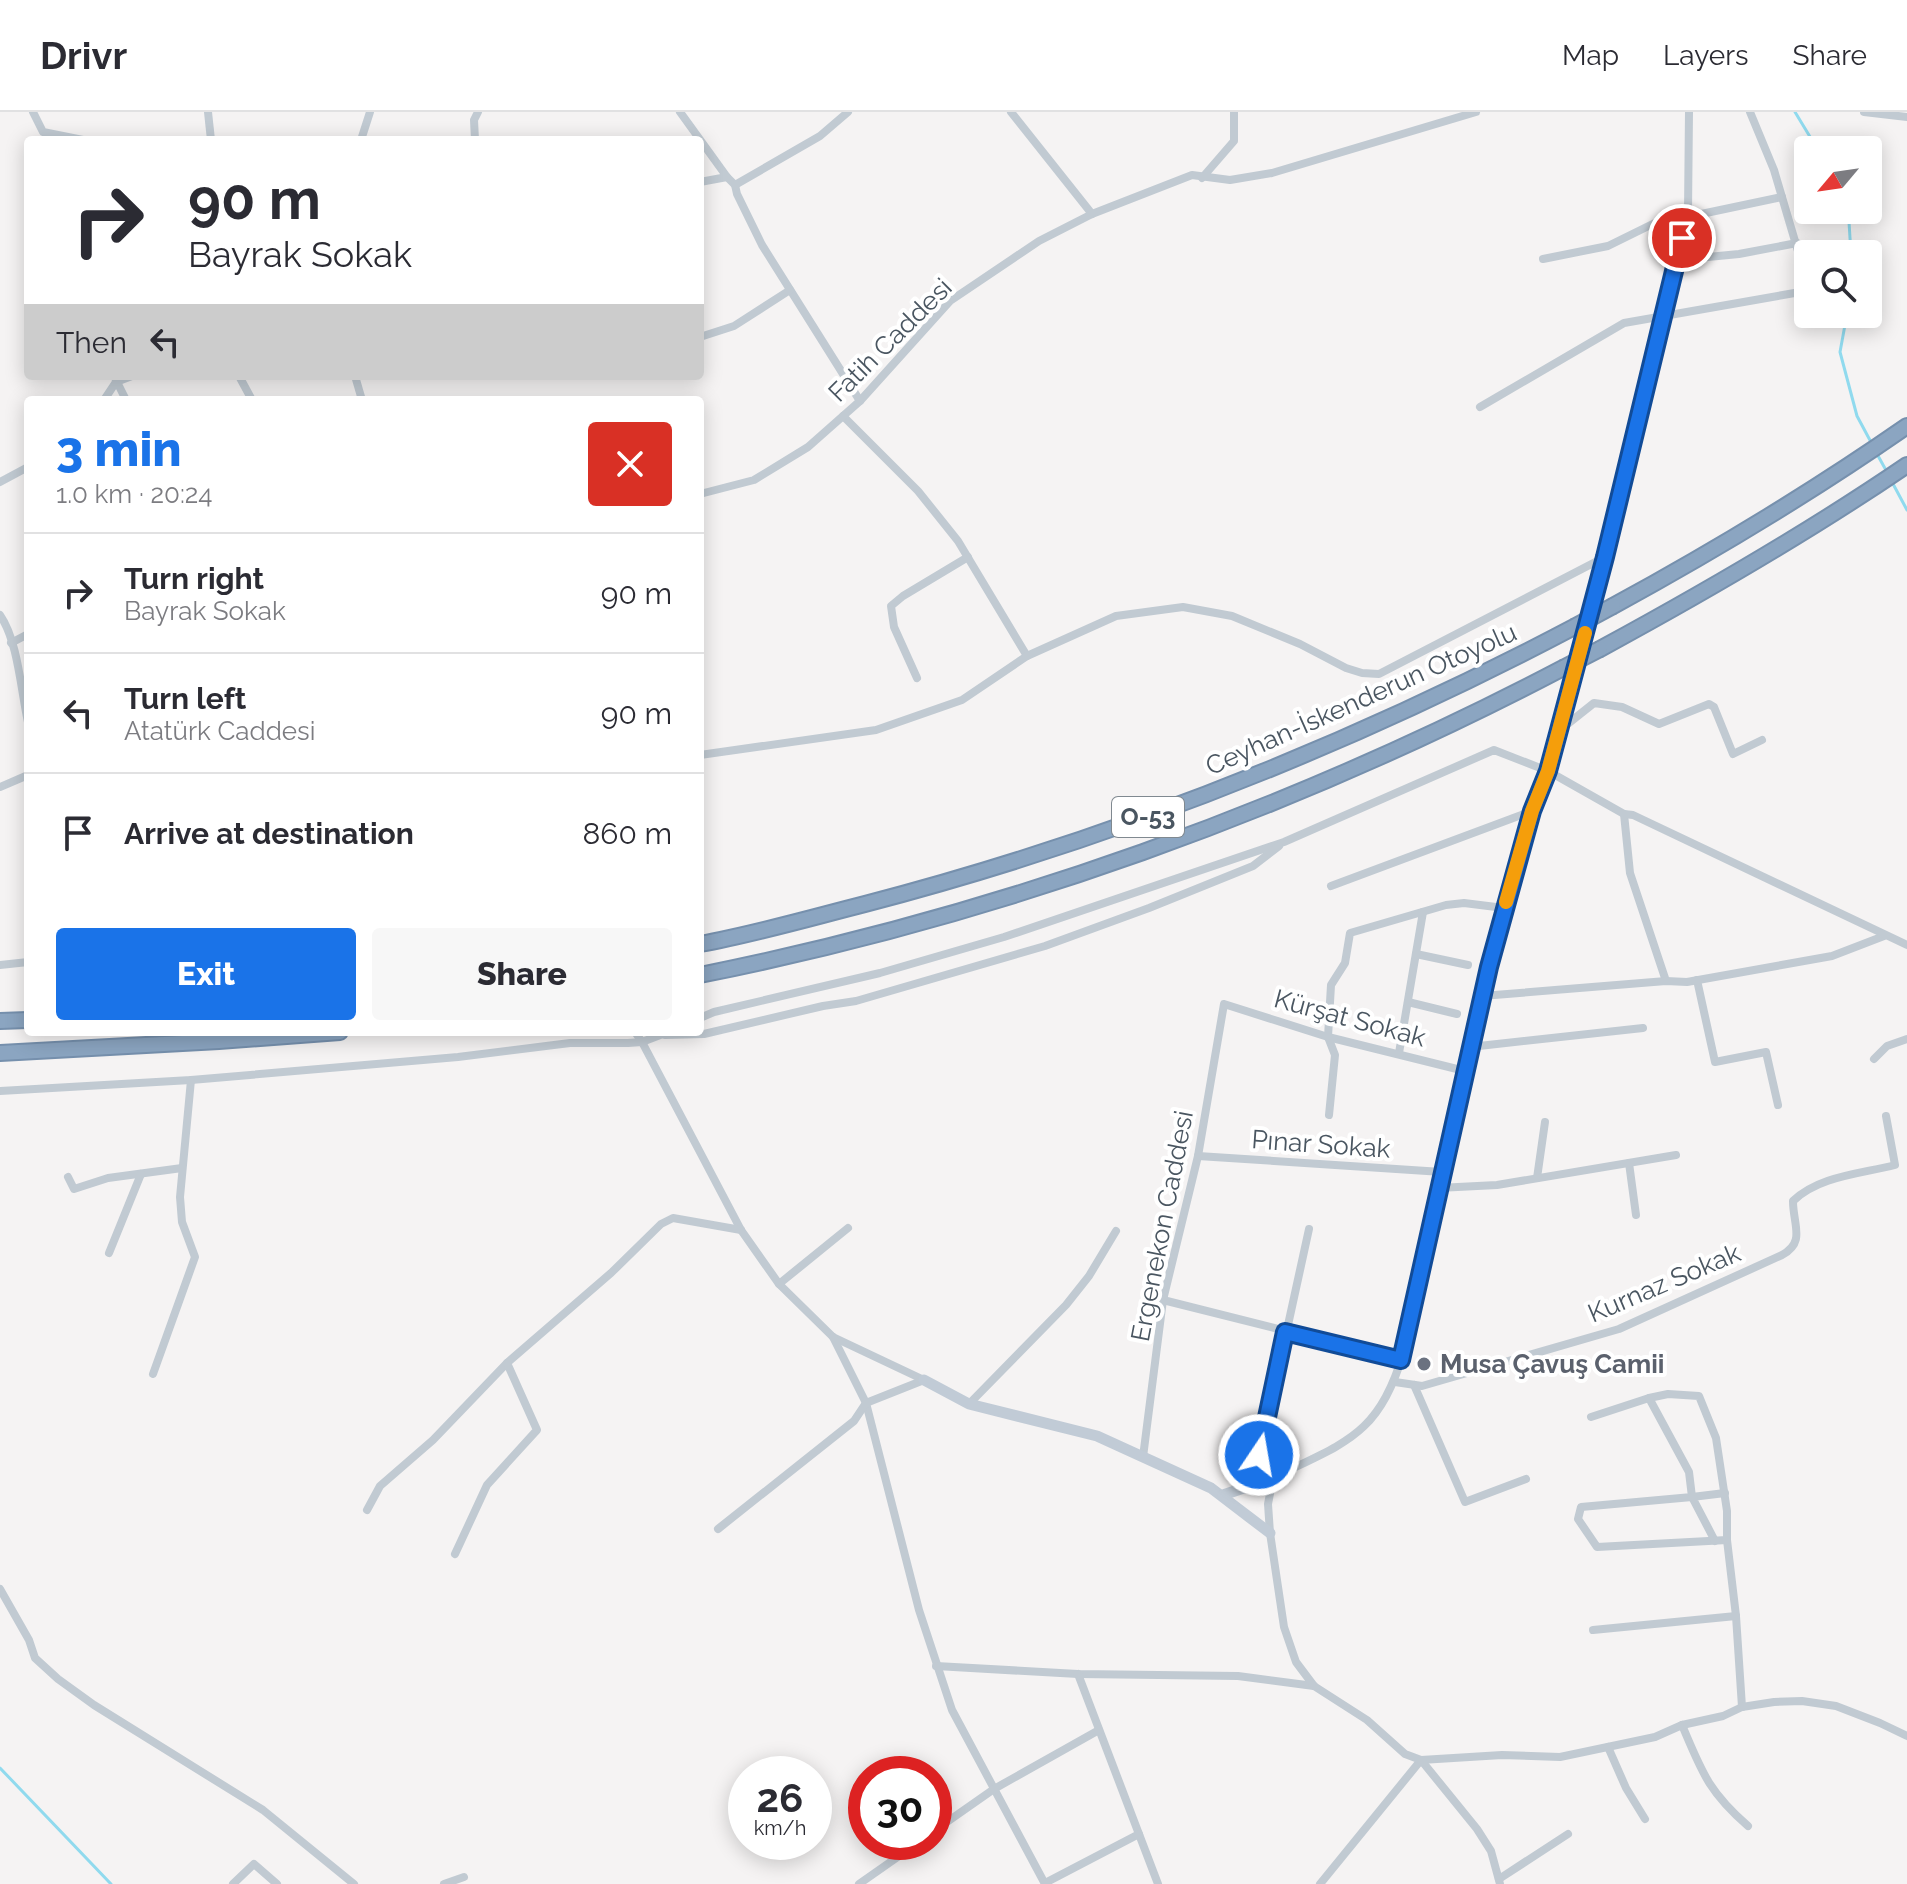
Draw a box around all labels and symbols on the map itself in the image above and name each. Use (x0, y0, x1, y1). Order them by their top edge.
north arrow (1794, 136, 1882, 224)
pin (1648, 204, 1716, 272)
street label: Fatih Caddesi (822, 272, 958, 408)
street label: Ceyhan-İskenderun Otoyolu (1201, 617, 1521, 781)
road number: O-53 (1112, 797, 1184, 837)
street label: Kürşat Sokak (1271, 983, 1429, 1053)
street label: Ergenekon Caddesi (1125, 1108, 1199, 1344)
street label: Pınar Sokak (1250, 1124, 1392, 1164)
street label: Kurnaz Sokak (1583, 1237, 1745, 1329)
place label: Musa Çavuş Camii (1440, 1349, 1665, 1379)
marker: Musa Çavuş Camii (1415, 1355, 1433, 1373)
position arrow (1217, 1413, 1301, 1497)
speed limit sign: 30 (848, 1756, 952, 1860)

